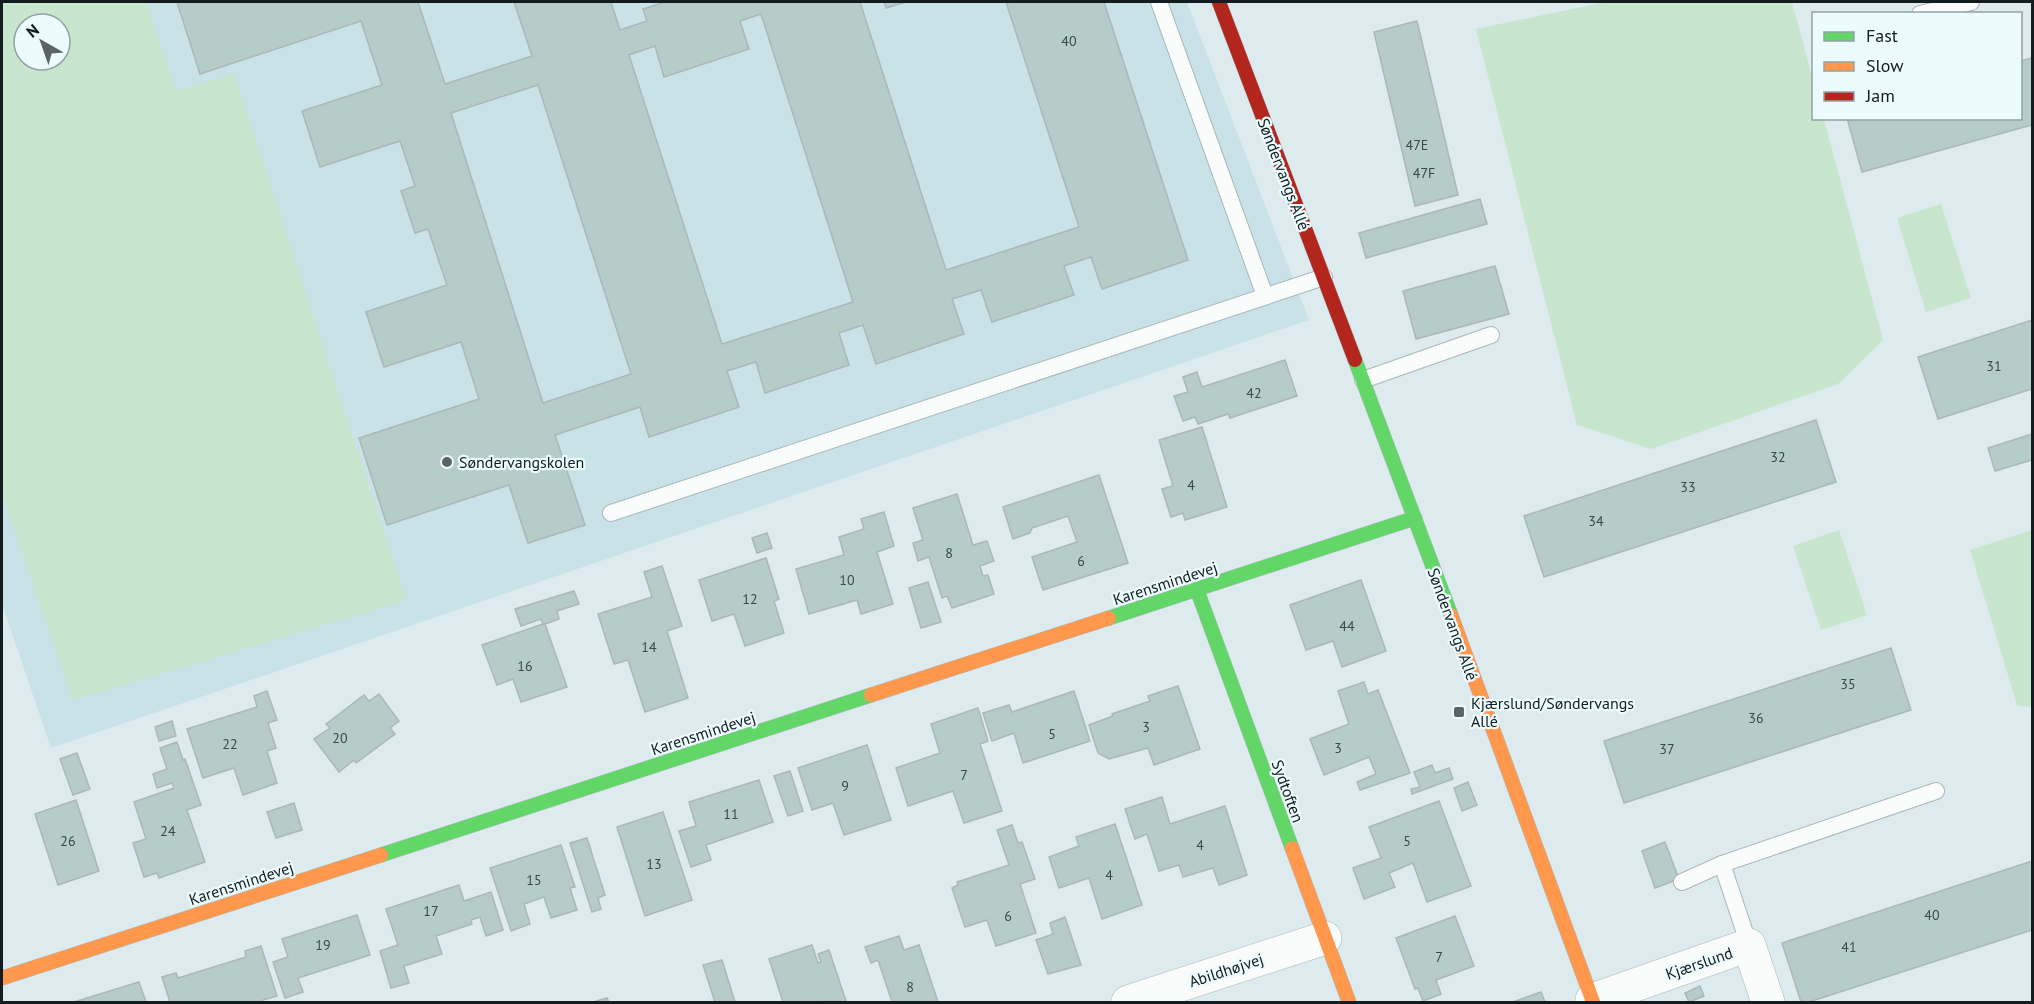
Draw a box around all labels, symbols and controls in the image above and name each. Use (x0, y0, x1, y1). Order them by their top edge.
north arrow (12, 12, 72, 72)
legend (1812, 12, 2022, 120)
text: N (22, 19, 43, 42)
text: Fast (1866, 24, 1898, 47)
house number: 40 (1061, 32, 1077, 50)
text: Slow (1866, 54, 1904, 77)
text: Jam (1865, 84, 1895, 107)
street label: Søndervangs Allé (1253, 115, 1315, 233)
house number: 47E (1406, 136, 1428, 154)
house number: 47F (1413, 164, 1435, 182)
house number: 31 (1986, 357, 2002, 375)
house number: 42 (1246, 384, 1262, 402)
house number: 32 (1770, 448, 1786, 466)
place label: Søndervangskolen (459, 452, 584, 472)
marker: Søndervangskolen (440, 455, 454, 469)
house number: 4 (1187, 476, 1195, 494)
house number: 33 (1680, 478, 1696, 496)
house number: 34 (1588, 512, 1604, 530)
house number: 8 (945, 544, 953, 562)
house number: 6 (1077, 552, 1085, 570)
street label: Karensmindevej (1110, 557, 1220, 609)
street label: Søndervangs Allé (1423, 565, 1483, 683)
house number: 10 (839, 571, 855, 589)
house number: 12 (742, 590, 758, 608)
house number: 44 (1339, 617, 1355, 635)
house number: 14 (641, 638, 657, 656)
house number: 16 (517, 657, 533, 675)
house number: 35 (1840, 675, 1856, 693)
place label: Kjærslund/Søndervangs Allé (1471, 693, 1634, 731)
marker: Kjærslund/Søndervangs Allé (1452, 705, 1466, 719)
street label: Karensmindevej (648, 707, 758, 759)
house number: 36 (1748, 709, 1764, 727)
house number: 3 (1142, 718, 1150, 736)
house number: 5 (1048, 725, 1056, 743)
house number: 20 (332, 729, 348, 747)
house number: 22 (222, 735, 238, 753)
house number: 3 (1334, 739, 1342, 757)
house number: 37 (1659, 740, 1675, 758)
street label: Sydtoften (1267, 757, 1309, 825)
house number: 7 (960, 766, 968, 784)
house number: 9 (841, 777, 849, 795)
house number: 11 (723, 805, 739, 823)
house number: 24 (160, 822, 176, 840)
house number: 26 (60, 832, 76, 850)
house number: 5 (1403, 832, 1411, 850)
house number: 4 (1196, 836, 1204, 854)
house number: 13 (646, 855, 662, 873)
street label: Karensmindevej (186, 857, 296, 909)
house number: 4 (1105, 866, 1113, 884)
house number: 15 (526, 871, 542, 889)
house number: 17 (423, 902, 439, 920)
house number: 40 (1924, 906, 1940, 924)
house number: 6 (1004, 907, 1012, 925)
house number: 19 (315, 936, 331, 954)
house number: 41 (1841, 938, 1857, 956)
street label: Kjærslund (1663, 942, 1735, 984)
house number: 7 (1435, 948, 1443, 966)
street label: Abildhøjvej (1186, 949, 1266, 991)
house number: 8 (906, 978, 914, 996)

